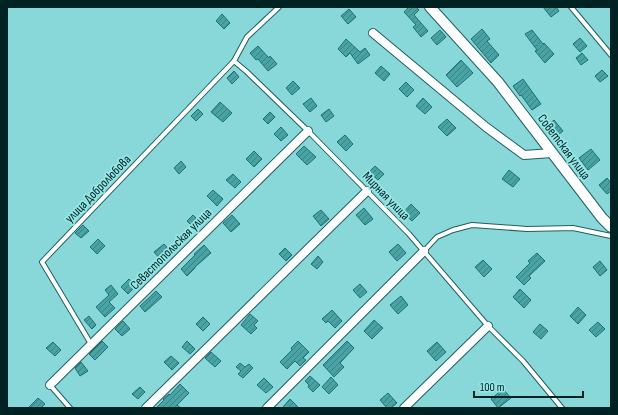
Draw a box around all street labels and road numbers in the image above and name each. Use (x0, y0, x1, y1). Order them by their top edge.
street label: Советская улица (534, 111, 594, 183)
street label: улица Добролюбова (62, 152, 134, 226)
street label: Мирная улица (359, 168, 413, 224)
street label: Севастопольская улица (127, 205, 215, 293)

